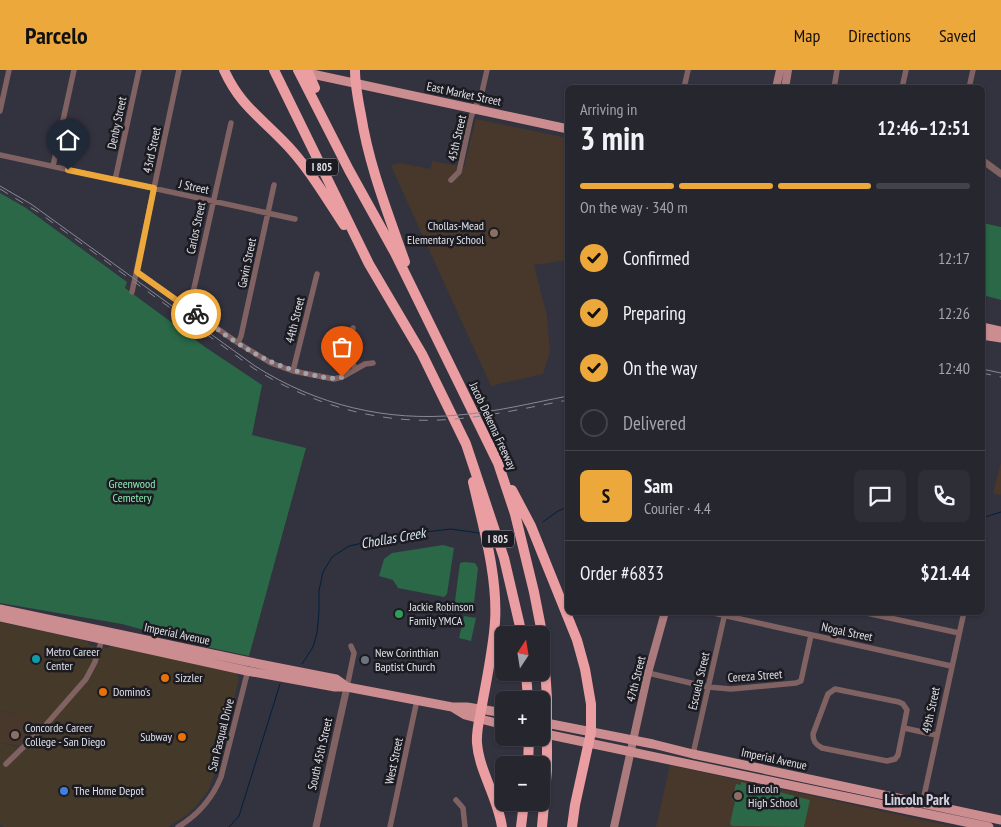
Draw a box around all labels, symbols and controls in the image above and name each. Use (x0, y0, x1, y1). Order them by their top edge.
text: Parcelo (25, 20, 88, 51)
text: Map (794, 24, 820, 47)
text: Directions (848, 24, 911, 47)
text: Saved (939, 24, 976, 47)
street label: East Market Street (425, 78, 503, 109)
street label: Denby Street (104, 95, 130, 150)
text: Arriving in (580, 99, 637, 119)
street label: 45th Street (444, 113, 469, 162)
text: 12:46–12:51 (877, 116, 970, 140)
text: 3 min (580, 117, 645, 159)
pin (47, 119, 89, 170)
street label: 43rd Street (139, 125, 164, 174)
icon: home (54, 126, 82, 154)
road number: I 805 (306, 158, 338, 175)
street label: J Street (177, 176, 211, 197)
text: On the way · 340 m (580, 197, 688, 217)
street label: Carlos Street (183, 200, 208, 255)
place label: Chollas-Mead Elementary School (407, 218, 484, 247)
marker: Chollas-Mead Elementary School (488, 227, 500, 239)
street label: Gavin Street (234, 236, 259, 289)
icon: check (580, 244, 608, 272)
text: Confirmed (623, 246, 690, 270)
text: 12:17 (938, 248, 970, 268)
courier (171, 289, 221, 339)
street label: 44th Street (282, 295, 308, 344)
icon: check (580, 299, 608, 327)
icon: bike (182, 300, 210, 328)
text: Preparing (623, 301, 686, 325)
text: 12:26 (938, 303, 970, 323)
pin (321, 326, 363, 377)
icon: bag (328, 333, 356, 361)
icon: check (580, 354, 608, 382)
text: On the way (623, 356, 697, 380)
text: 12:40 (938, 358, 970, 378)
street label: Jacob Dekema Freeway (466, 379, 521, 472)
text: Delivered (623, 411, 686, 435)
button: chat (854, 470, 906, 522)
button: phone (918, 470, 970, 522)
text: Sam (644, 474, 673, 498)
park label: Greenwood Cemetery (109, 476, 155, 505)
text: S (602, 484, 610, 508)
text: Courier · 4.4 (644, 498, 711, 518)
water label: Chollas Creek (359, 523, 428, 553)
road number: I 805 (482, 530, 514, 548)
text: Order #6833 (580, 561, 664, 585)
text: $21.44 (921, 561, 970, 585)
place label: Jackie Robinson Family YMCA (408, 599, 474, 628)
marker: Jackie Robinson Family YMCA (393, 608, 405, 620)
street label: Imperial Avenue (143, 619, 211, 648)
street label: Nogal Street (820, 619, 875, 644)
north arrow (495, 626, 550, 681)
map controls (495, 626, 550, 811)
place label: Metro Career Center (46, 644, 100, 673)
place label: New Corinthian Baptist Church (375, 645, 438, 674)
street label: Escuela Street (685, 650, 713, 711)
marker: Metro Career Center (30, 653, 42, 665)
marker: New Corinthian Baptist Church (359, 654, 371, 666)
street label: 47th Street (623, 654, 649, 703)
street label: Cereza Street (727, 666, 783, 685)
place label: Sizzler (175, 670, 203, 685)
marker: Sizzler (159, 672, 171, 684)
place label: Domino's (113, 684, 150, 699)
street label: 49th Street (918, 685, 943, 734)
marker: Domino's (97, 686, 109, 698)
button: + (495, 691, 550, 746)
street label: San Pasqual Drive (204, 697, 237, 773)
street label: South 45th Street (304, 716, 335, 791)
place label: Concorde Career College - San Diego (25, 720, 106, 749)
marker: Concorde Career College - San Diego (9, 729, 21, 741)
place label: Subway (140, 729, 172, 744)
marker: Subway (176, 731, 188, 743)
street label: West Street (381, 736, 406, 786)
street label: Imperial Avenue (740, 744, 808, 773)
button: − (495, 756, 550, 811)
place label: Lincoln High School (748, 781, 798, 810)
place label: The Home Depot (74, 783, 145, 798)
marker: The Home Depot (58, 785, 70, 797)
marker: Lincoln High School (732, 790, 744, 802)
district label: Lincoln Park (884, 790, 950, 809)

